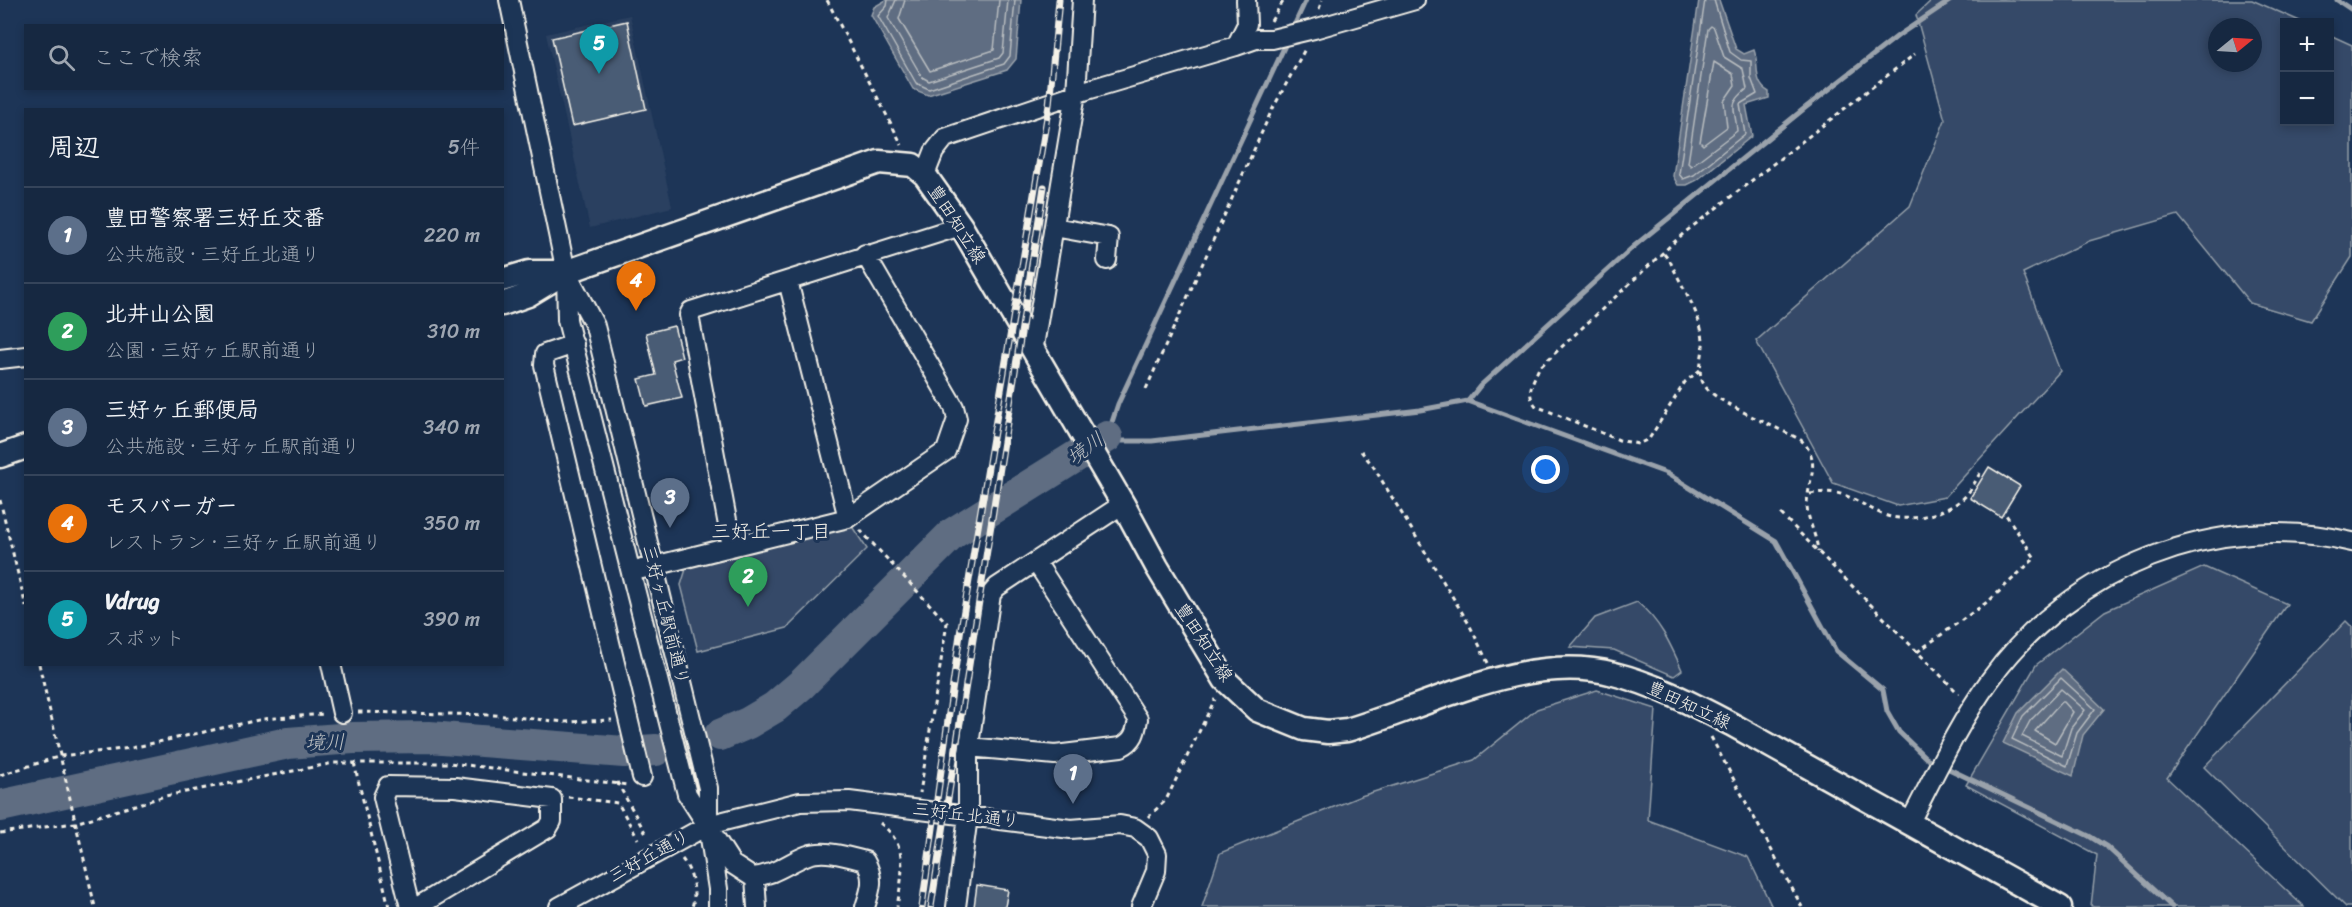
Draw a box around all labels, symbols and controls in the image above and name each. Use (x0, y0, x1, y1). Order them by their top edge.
north arrow (2208, 18, 2262, 72)
map controls (2280, 18, 2334, 126)
button: + (2280, 18, 2334, 72)
search box (24, 24, 504, 90)
pin: 5 (580, 25, 618, 74)
text: ここで検索 (93, 38, 203, 77)
icon: search (45, 41, 78, 74)
button: − (2280, 72, 2334, 126)
text: 周辺 (48, 124, 100, 170)
text: 5件 (448, 130, 480, 165)
street label: 豊田知立線 (919, 178, 995, 270)
text: 豊田警察署三好丘交番 (105, 198, 325, 237)
text: 1 (63, 218, 72, 253)
text: 220 m (424, 218, 480, 253)
text: 公共施設 · 三好丘北通り (105, 237, 321, 272)
pin: 4 (616, 262, 656, 311)
text: 北井山公園 (105, 294, 215, 333)
text: 2 (62, 314, 73, 349)
text: 310 m (427, 314, 480, 349)
text: 公園 · 三好ヶ丘駅前通り (105, 333, 321, 368)
text: 三好ヶ丘郵便局 (105, 390, 259, 429)
text: 3 (62, 410, 73, 445)
text: 340 m (423, 410, 480, 445)
water label: 境川 (1059, 422, 1112, 474)
text: 公共施設 · 三好ヶ丘駅前通り (105, 429, 361, 464)
your location (1531, 455, 1560, 484)
pin: 3 (650, 478, 690, 528)
text: モスバーガー (105, 486, 237, 525)
text: 4 (61, 506, 74, 541)
text: 350 m (424, 506, 480, 541)
district label: 三好丘一丁目 (711, 514, 831, 549)
text: レストラン · 三好ヶ丘駅前通り (105, 525, 382, 560)
street label: 三好ヶ丘駅前通り (633, 541, 699, 689)
pin: 2 (728, 558, 768, 607)
text: Vdrug (105, 582, 160, 621)
street label: 豊田知立線 (1166, 596, 1242, 688)
text: 5 (61, 602, 74, 637)
text: 390 m (424, 602, 480, 637)
text: スポット (105, 621, 185, 656)
street label: 豊田知立線 (1641, 671, 1737, 739)
water label: 境川 (304, 724, 346, 761)
pin: 1 (1054, 754, 1092, 804)
street label: 三好丘北通り (910, 793, 1022, 837)
street label: 三好丘通り (602, 820, 696, 892)

